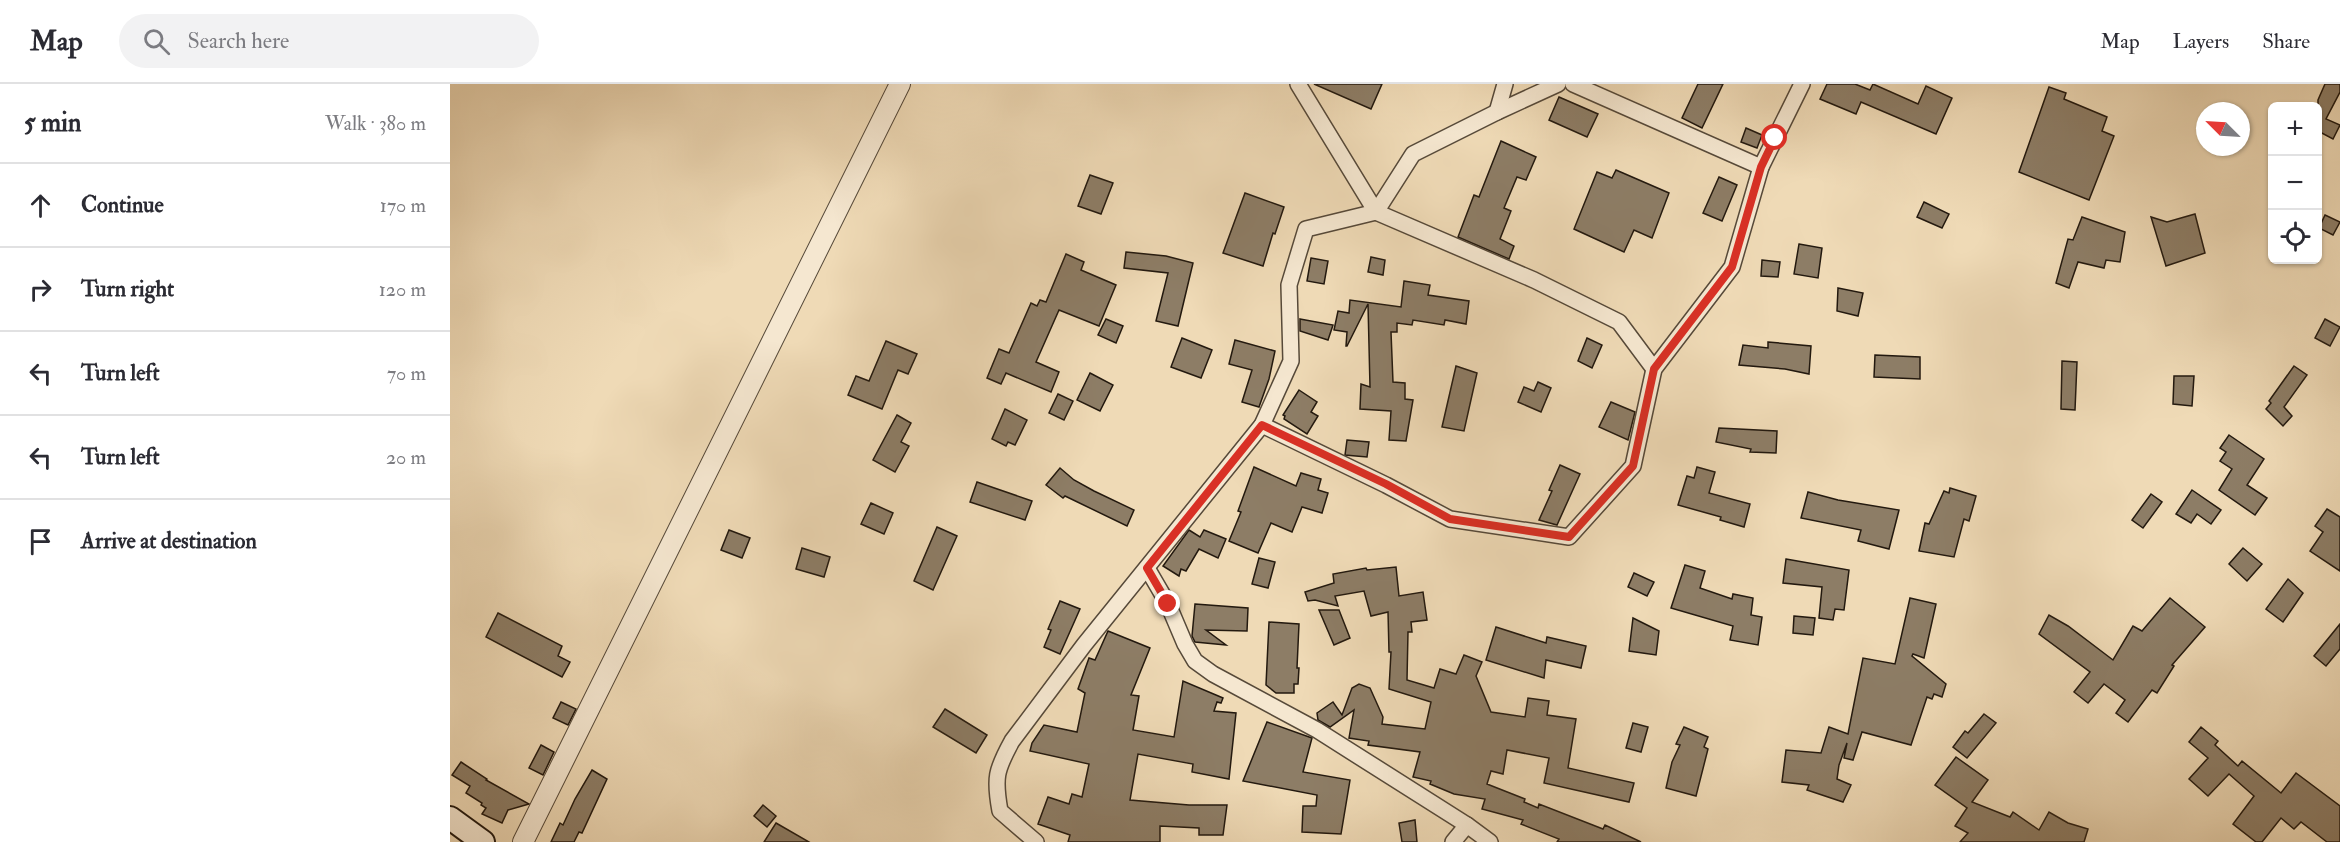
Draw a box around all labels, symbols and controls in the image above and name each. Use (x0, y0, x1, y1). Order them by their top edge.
search box (119, 14, 539, 68)
text: Map (30, 24, 83, 59)
icon: search (140, 25, 173, 58)
text: Search here (188, 27, 289, 55)
text: Map (2100, 28, 2140, 55)
text: Layers (2173, 28, 2229, 55)
text: Share (2262, 28, 2310, 55)
north arrow (2196, 102, 2250, 156)
map controls (2268, 102, 2322, 264)
button: + (2268, 102, 2322, 156)
text: 5 min (24, 107, 81, 139)
text: Walk · 380 m (325, 111, 426, 136)
route start (1761, 124, 1787, 150)
button: − (2268, 156, 2322, 210)
icon: ahead (24, 189, 57, 222)
text: Continue (81, 191, 164, 219)
text: 170 m (380, 193, 426, 218)
button: locate (2268, 210, 2322, 264)
icon: right (24, 273, 57, 306)
text: Turn right (81, 275, 174, 303)
text: 120 m (379, 277, 426, 302)
icon: left (24, 357, 57, 390)
text: Turn left (81, 359, 160, 387)
text: 70 m (387, 361, 426, 386)
icon: left (24, 441, 57, 474)
text: Turn left (81, 443, 160, 471)
text: 20 m (386, 445, 426, 470)
icon: arrive (24, 525, 57, 558)
text: Arrive at destination (81, 527, 257, 555)
route end (1154, 590, 1180, 616)

